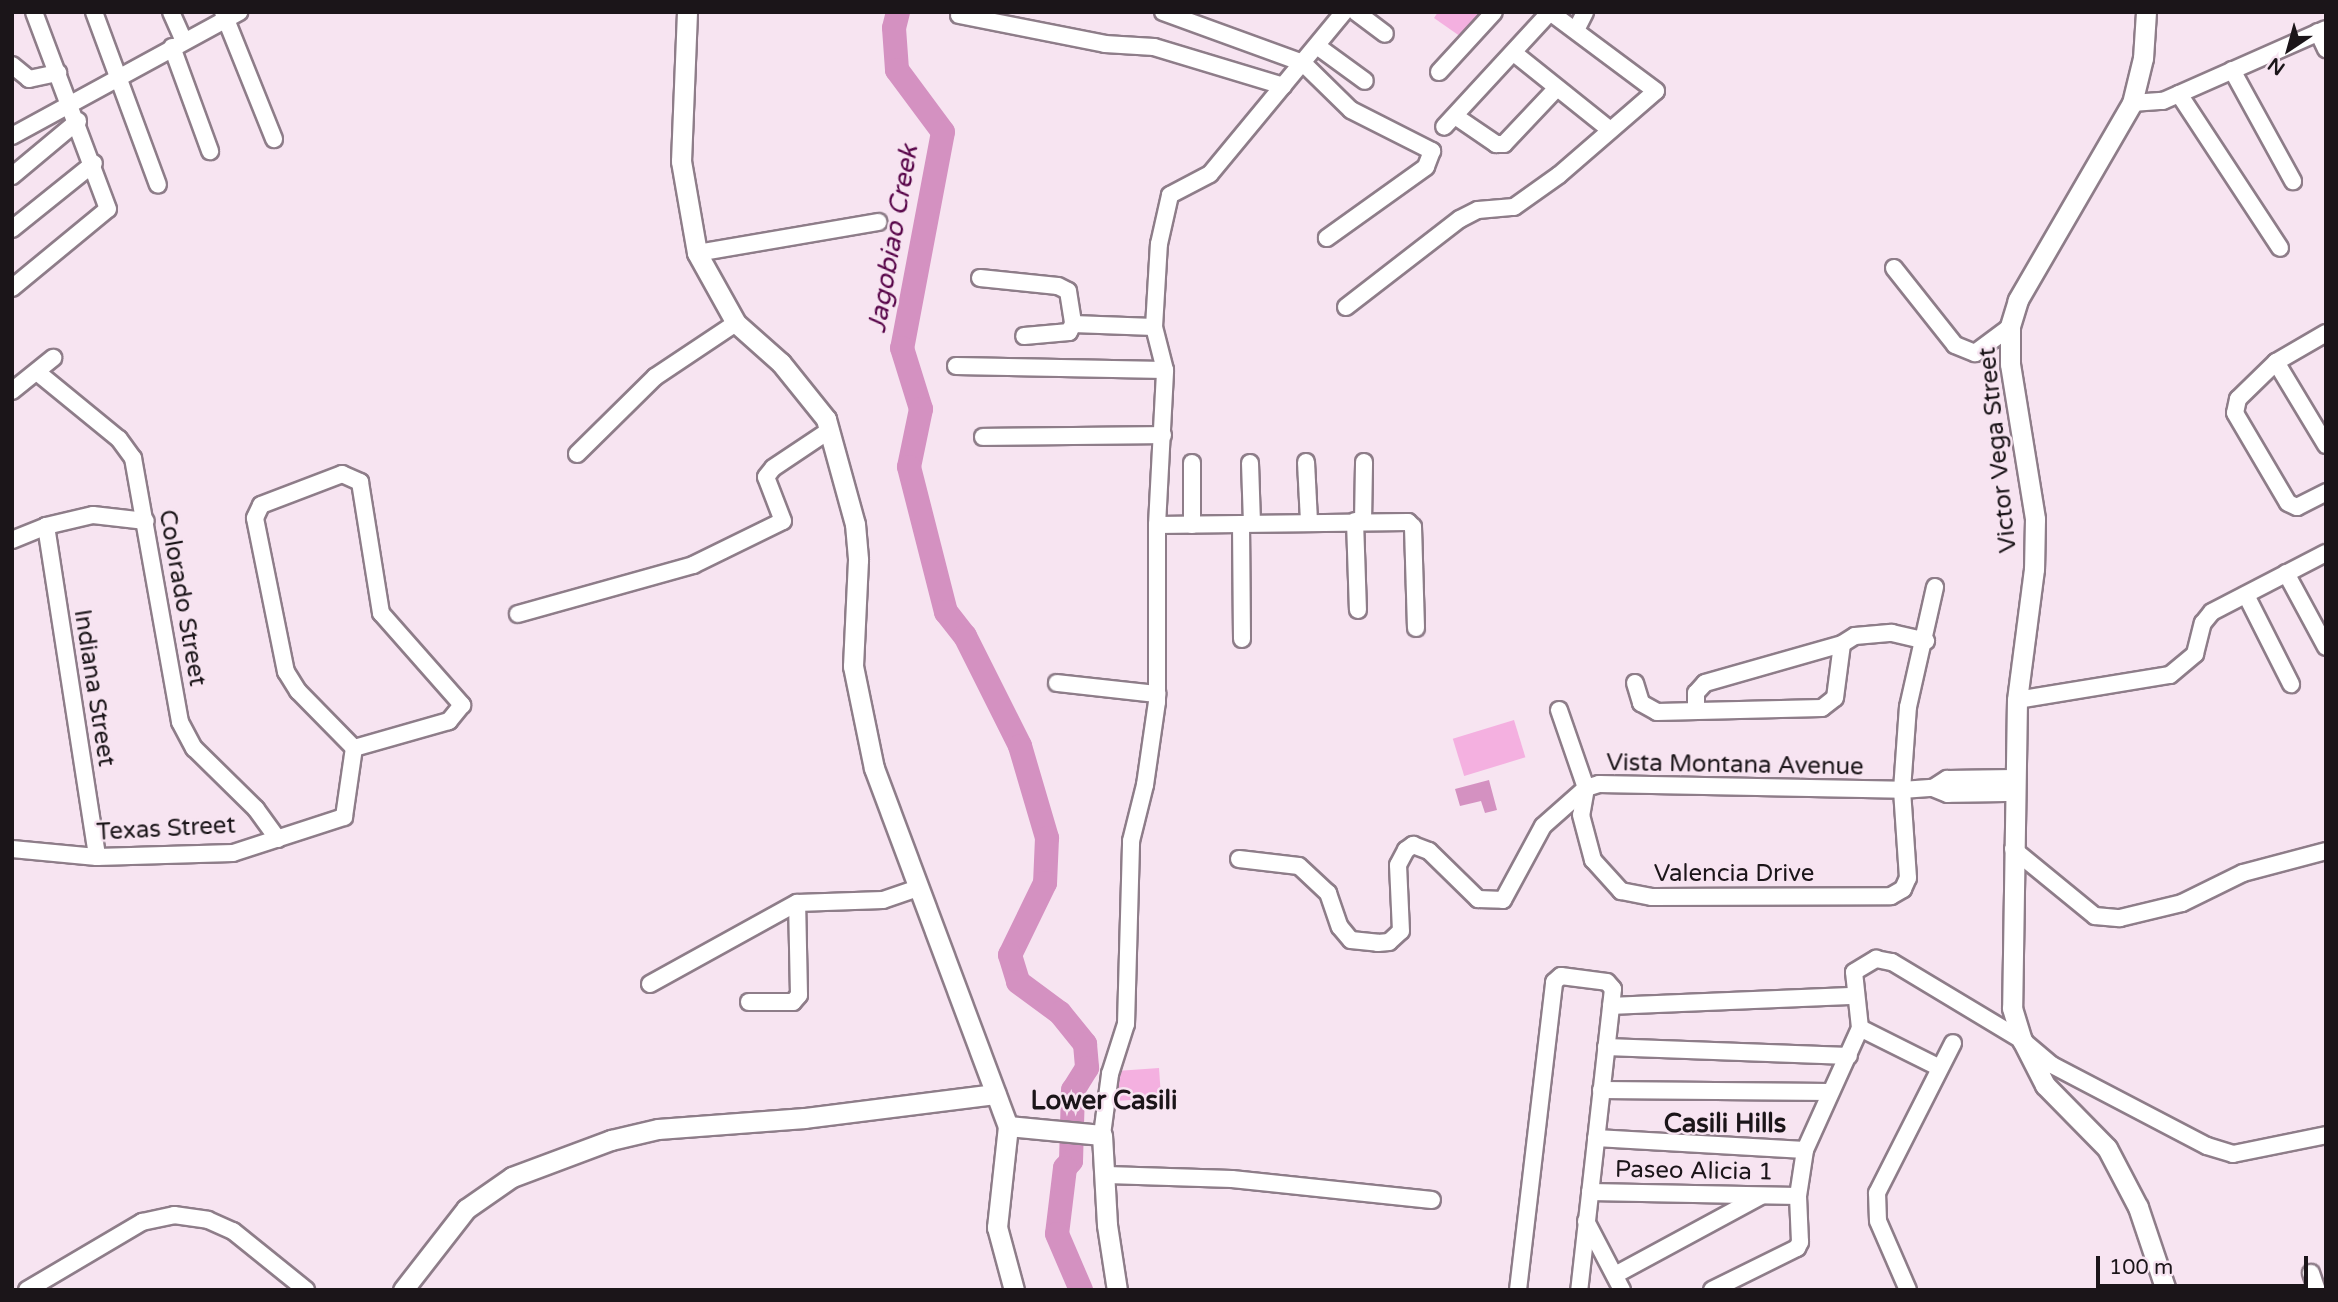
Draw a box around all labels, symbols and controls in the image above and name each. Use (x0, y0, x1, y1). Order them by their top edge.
north arrow (2254, 14, 2324, 84)
text: N (2264, 53, 2289, 79)
water label: Jagobiao Creek (861, 143, 925, 335)
street label: Victor Vega Street (1973, 346, 2023, 554)
street label: Colorado Street (152, 508, 212, 688)
street label: Indiana Street (67, 607, 121, 769)
street label: Vista Montana Avenue (1606, 748, 1864, 782)
street label: Texas Street (96, 811, 236, 847)
street label: Valencia Drive (1654, 860, 1814, 888)
district label: Lower Casili (1030, 1085, 1178, 1117)
district label: Casili Hills (1664, 1108, 1786, 1140)
street label: Paseo Alicia 1 (1615, 1155, 1773, 1187)
scale bar (2100, 1242, 2312, 1286)
text: 100 m (2109, 1255, 2173, 1280)

